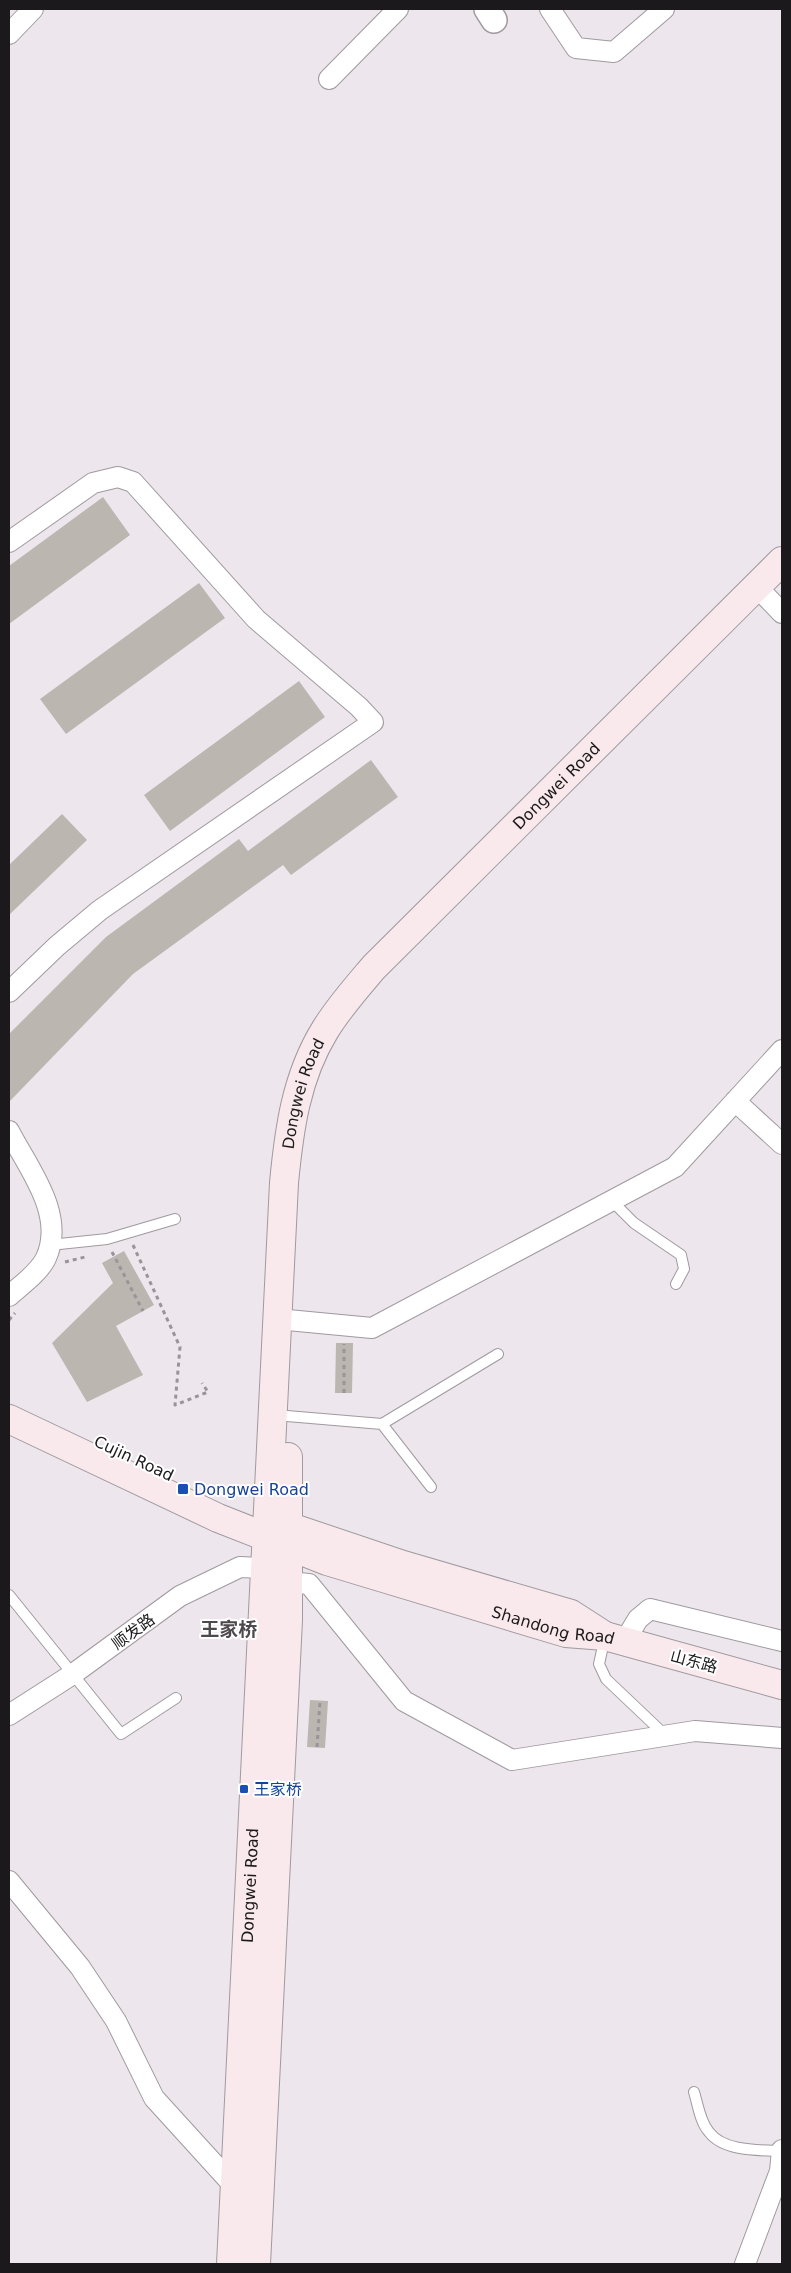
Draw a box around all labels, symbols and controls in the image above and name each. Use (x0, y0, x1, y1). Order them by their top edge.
street label: Dongwei Road (509, 739, 604, 833)
street label: Dongwei Road (279, 1035, 328, 1150)
street label: Cujin Road (91, 1432, 177, 1485)
place label: Dongwei Road (194, 1480, 309, 1499)
marker: Dongwei Road (176, 1482, 190, 1496)
street label: Shandong Road (489, 1602, 617, 1648)
street label: 顺发路 (108, 1610, 158, 1653)
district label: 王家桥 (200, 1618, 258, 1640)
street label: 山东路 (668, 1646, 720, 1677)
place label: 王家桥 (254, 1780, 302, 1799)
marker: 王家桥 (238, 1783, 250, 1795)
street label: Dongwei Road (238, 1828, 262, 1943)

